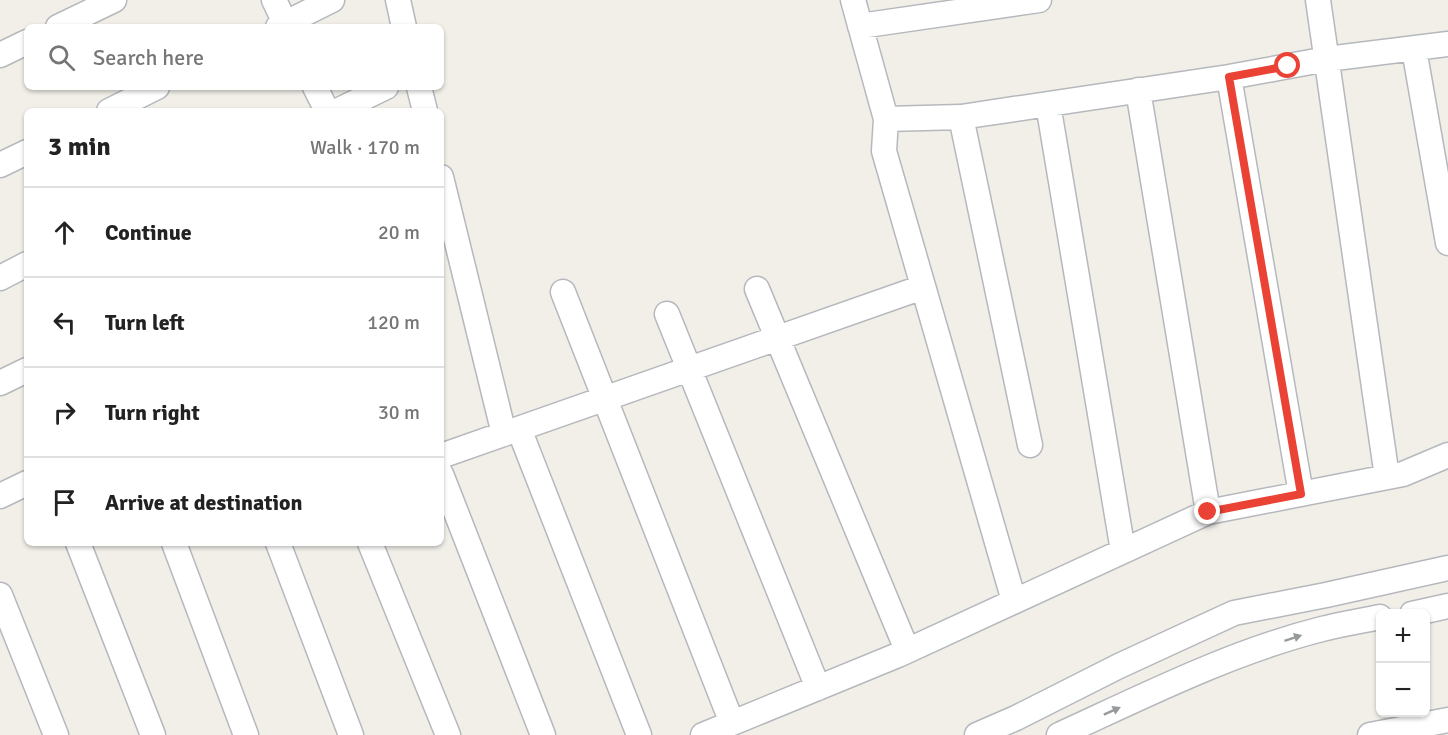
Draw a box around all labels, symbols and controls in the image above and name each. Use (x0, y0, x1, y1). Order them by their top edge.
search box (24, 24, 444, 90)
icon: search (45, 41, 78, 74)
text: Search here (93, 44, 204, 71)
route start (1274, 52, 1300, 78)
text: 3 min (48, 131, 111, 163)
text: Walk · 170 m (310, 135, 420, 160)
icon: ahead (48, 216, 81, 249)
text: Continue (105, 219, 192, 246)
text: 20 m (378, 220, 420, 245)
icon: left (48, 306, 81, 339)
text: Turn left (105, 309, 185, 336)
text: 120 m (367, 310, 420, 335)
icon: right (48, 396, 81, 429)
text: Turn right (105, 399, 200, 426)
text: 30 m (378, 400, 420, 425)
icon: arrive (48, 486, 81, 519)
text: Arrive at destination (105, 489, 302, 516)
route end (1194, 498, 1220, 524)
map controls (1376, 609, 1430, 717)
button: + (1376, 609, 1430, 663)
one-way arrow (1284, 633, 1302, 642)
button: − (1376, 663, 1430, 717)
one-way arrow (1103, 706, 1121, 716)

